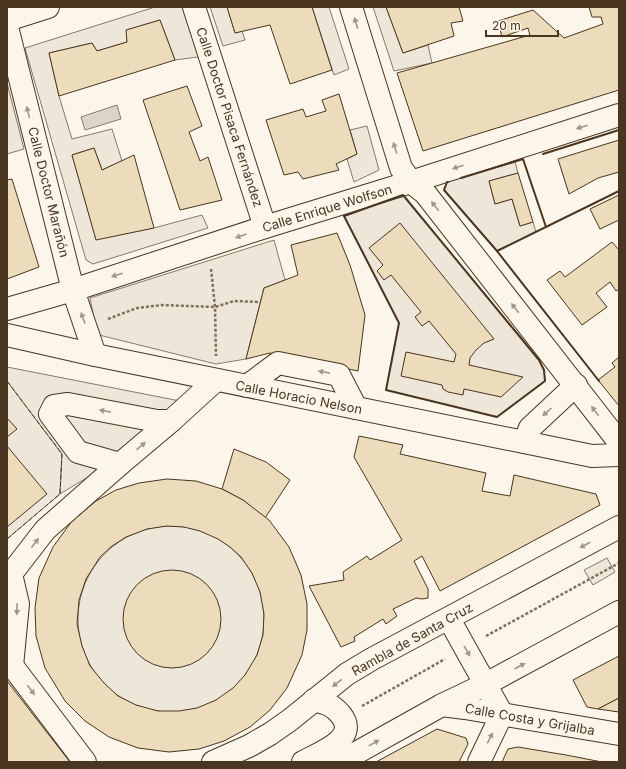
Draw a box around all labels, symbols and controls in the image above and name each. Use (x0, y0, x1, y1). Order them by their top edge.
scale bar (486, 12, 558, 38)
one-way arrow (353, 17, 359, 29)
text: 20 m (492, 18, 521, 33)
street label: Calle Doctor Pisaca Fernández (193, 25, 267, 209)
one-way arrow (25, 105, 31, 118)
street label: Calle Doctor Marañón (25, 125, 73, 259)
one-way arrow (576, 125, 588, 131)
one-way arrow (392, 141, 398, 153)
one-way arrow (452, 164, 464, 170)
street label: Calle Enrique Wolfson (260, 181, 394, 235)
one-way arrow (431, 200, 439, 211)
one-way arrow (234, 233, 246, 239)
one-way arrow (111, 272, 123, 278)
one-way arrow (511, 303, 520, 314)
one-way arrow (80, 312, 86, 324)
one-way arrow (317, 369, 330, 375)
street label: Calle Horacio Nelson (234, 377, 364, 417)
one-way arrow (591, 405, 600, 416)
one-way arrow (542, 407, 553, 416)
one-way arrow (99, 408, 111, 414)
one-way arrow (135, 442, 146, 451)
one-way arrow (31, 538, 39, 549)
one-way arrow (579, 542, 591, 549)
street label: Rambla de Santa Cruz (349, 599, 475, 679)
one-way arrow (14, 603, 20, 616)
one-way arrow (464, 646, 471, 657)
one-way arrow (514, 663, 526, 669)
one-way arrow (331, 679, 342, 687)
one-way arrow (26, 685, 35, 696)
street label: Calle Costa y Grijalba (464, 700, 596, 738)
one-way arrow (487, 732, 494, 744)
one-way arrow (369, 740, 380, 747)

